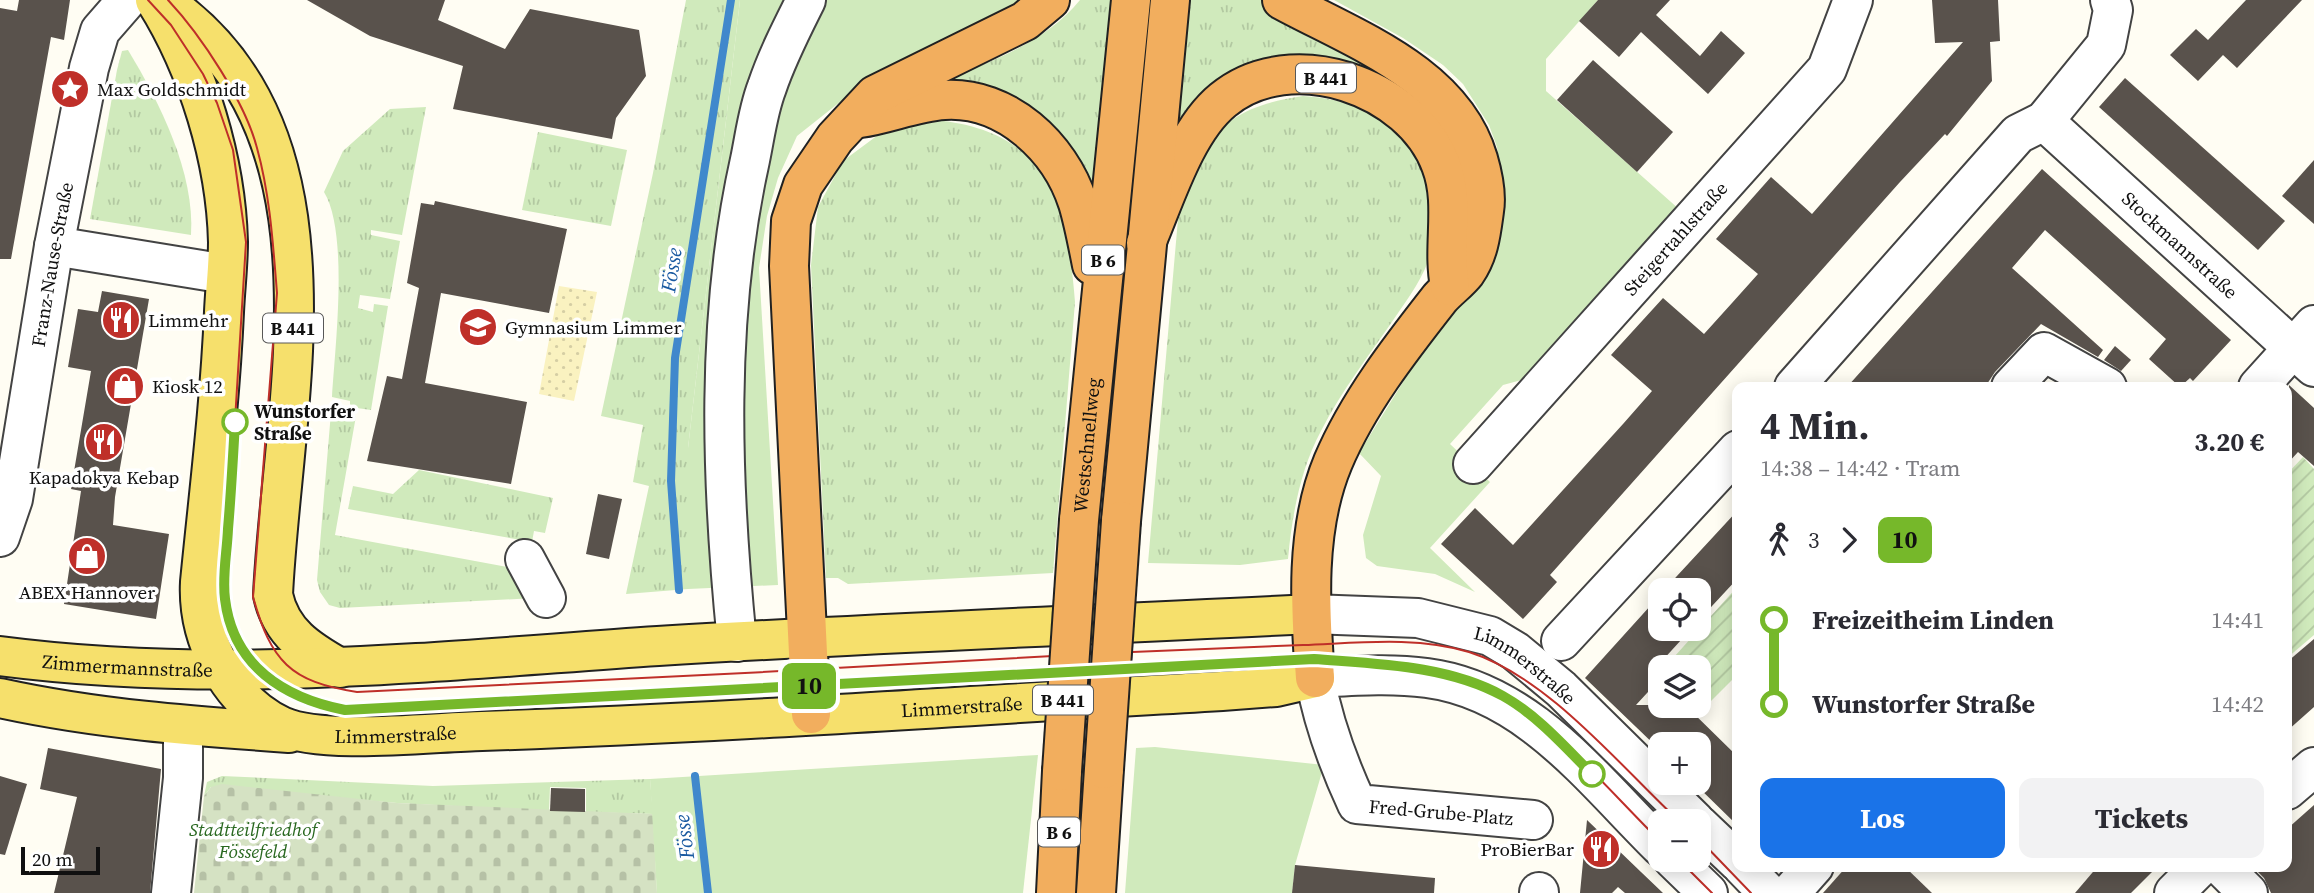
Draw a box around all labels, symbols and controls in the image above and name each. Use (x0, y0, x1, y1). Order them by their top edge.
road number: B 441 (1296, 64, 1356, 92)
place icon: Max Goldschmidt (49, 68, 91, 110)
place label: Max Goldschmidt (97, 76, 247, 102)
street label: Steigertahlstraße (1617, 176, 1733, 301)
street label: Franz-Nause-Straße (25, 180, 79, 349)
street label: Stockmannstraße (2116, 185, 2244, 304)
water label: Fösse (653, 245, 689, 295)
road number: B 6 (1082, 246, 1124, 274)
restaurant icon: Limmehr (100, 299, 142, 341)
school or university icon: Gymnasium Limmer (457, 306, 499, 348)
place label: Limmehr (148, 307, 228, 333)
road number: B 441 (263, 314, 323, 342)
place label: Gymnasium Limmer (505, 314, 681, 340)
shop icon: Kiosk 12 (104, 365, 146, 407)
place label: Kiosk 12 (152, 373, 223, 399)
street label: Westschnellweg (1067, 376, 1106, 514)
place label: Wunstorfer Straße (254, 398, 355, 446)
text: 4 Min. (1760, 400, 1870, 452)
marker: Wunstorfer Straße (222, 409, 248, 435)
restaurant icon: Kapadokya Kebap (83, 421, 125, 463)
text: 3.20 € (2194, 424, 2264, 460)
text: 14:38 – 14:42 · Tram (1760, 452, 1960, 484)
place label: Kapadokya Kebap (29, 464, 179, 490)
icon: walk (1760, 521, 1798, 559)
icon: forward (1830, 521, 1868, 559)
text: 10 (1892, 523, 1918, 556)
text: 3 (1808, 524, 1820, 556)
shop icon: ABEX Hannover (66, 535, 108, 577)
map controls (1648, 578, 1711, 872)
button: locate (1648, 578, 1711, 641)
place label: ABEX Hannover (19, 579, 155, 605)
text: Freizeitheim Linden (1812, 602, 2054, 638)
text: 14:41 (2211, 604, 2264, 636)
street label: Limmerstraße (1471, 619, 1582, 710)
street label: Zimmermannstraße (41, 648, 213, 683)
button: layers (1648, 655, 1711, 718)
line badge: 10 (778, 663, 840, 709)
text: 10 (796, 669, 822, 702)
road number: B 441 (1033, 686, 1093, 714)
text: Wunstorfer Straße (1812, 686, 2035, 722)
text: 14:42 (2211, 688, 2264, 720)
street label: Limmerstraße (900, 690, 1023, 723)
street label: Limmerstraße (334, 719, 457, 749)
button: + (1648, 732, 1711, 795)
unlabelled marker (1579, 761, 1605, 787)
button: Los (1760, 778, 2005, 858)
button: Tickets (2019, 778, 2264, 858)
street label: Fred-Grube-Platz (1368, 793, 1515, 831)
button: − (1648, 809, 1711, 872)
water label: Fösse (667, 813, 701, 862)
park label: Stadtteilfriedhof Fössefeld (189, 816, 320, 864)
road number: B 6 (1038, 818, 1080, 846)
restaurant icon: ProBierBar (1580, 828, 1622, 870)
place label: ProBierBar (1481, 836, 1574, 862)
scale bar (21, 844, 100, 876)
text: 20 m (32, 846, 73, 872)

